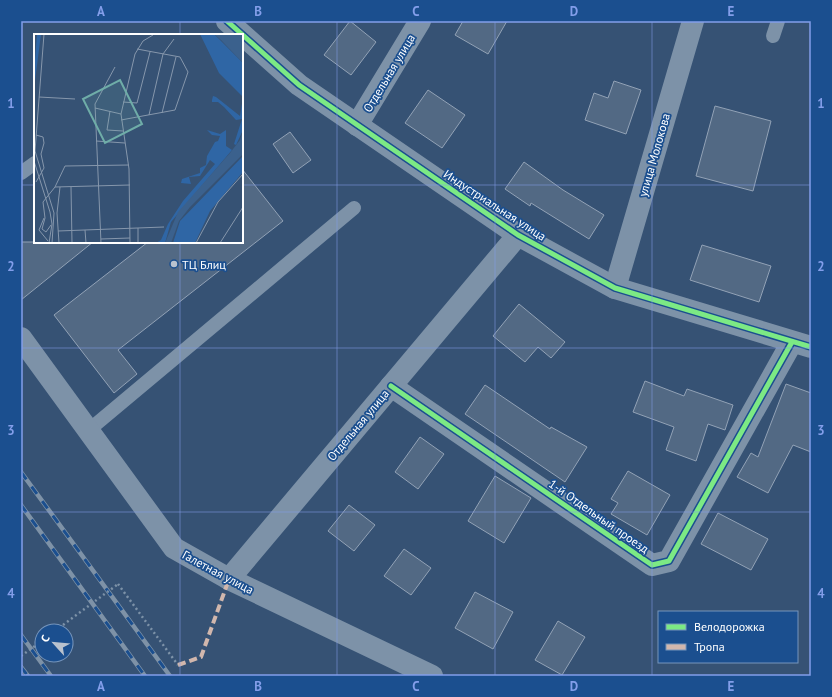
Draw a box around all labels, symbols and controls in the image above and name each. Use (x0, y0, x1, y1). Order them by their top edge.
text: A (97, 3, 105, 20)
text: B (254, 3, 262, 20)
text: C (412, 3, 420, 20)
text: D (570, 3, 578, 20)
text: E (728, 3, 735, 20)
street label: Отдельная улица (360, 31, 418, 115)
inset map (34, 34, 243, 243)
text: 1 (7, 95, 15, 112)
text: 1 (817, 95, 825, 112)
street label: улица Молокова (635, 112, 673, 198)
street label: Индустриальная улица (441, 166, 549, 244)
place label: ТЦ Блиц (182, 257, 226, 272)
text: 2 (7, 258, 15, 275)
text: 2 (817, 258, 825, 275)
marker: ТЦ Блиц (169, 259, 179, 269)
street label: Отдельная улица (324, 386, 392, 464)
text: 3 (7, 422, 15, 439)
text: 3 (817, 422, 825, 439)
street label: 1-й Отдельный проезд (546, 476, 652, 556)
street label: Галетная улица (180, 547, 256, 597)
text: 4 (7, 585, 15, 602)
text: 4 (817, 585, 825, 602)
legend (658, 611, 798, 663)
text: Велодорожка (694, 619, 765, 634)
north arrow (34, 623, 74, 663)
text: С (37, 633, 53, 644)
text: Тропа (694, 639, 725, 654)
text: A (97, 678, 105, 695)
text: B (254, 678, 262, 695)
text: C (412, 678, 420, 695)
text: D (570, 678, 578, 695)
text: E (728, 678, 735, 695)

